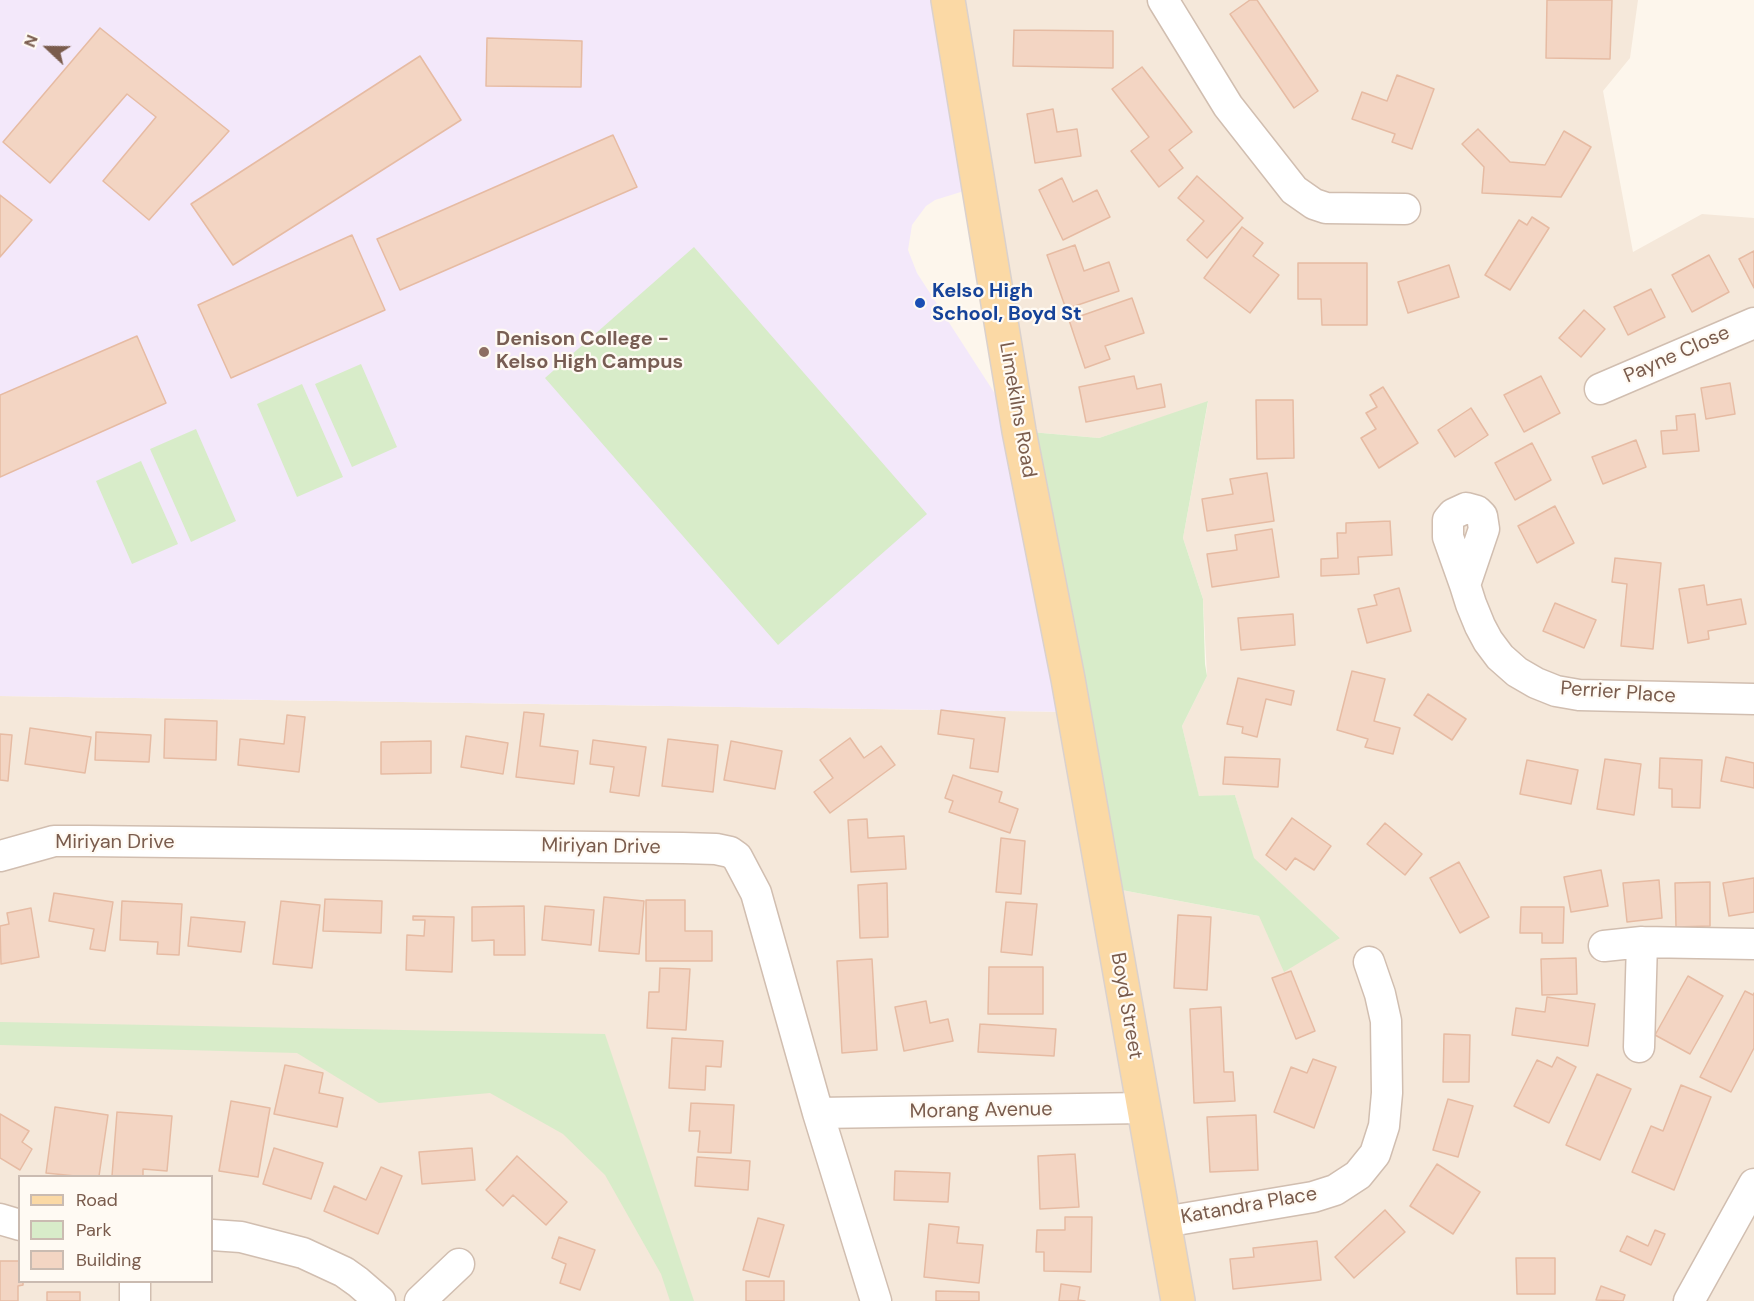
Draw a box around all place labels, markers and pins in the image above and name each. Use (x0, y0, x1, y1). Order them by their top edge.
place label: Kelso High School, Boyd St (932, 280, 1082, 327)
marker: Kelso High School, Boyd St (913, 296, 927, 310)
place label: Denison College - Kelso High Campus (496, 328, 683, 375)
marker: Denison College - Kelso High Campus (477, 345, 491, 359)

